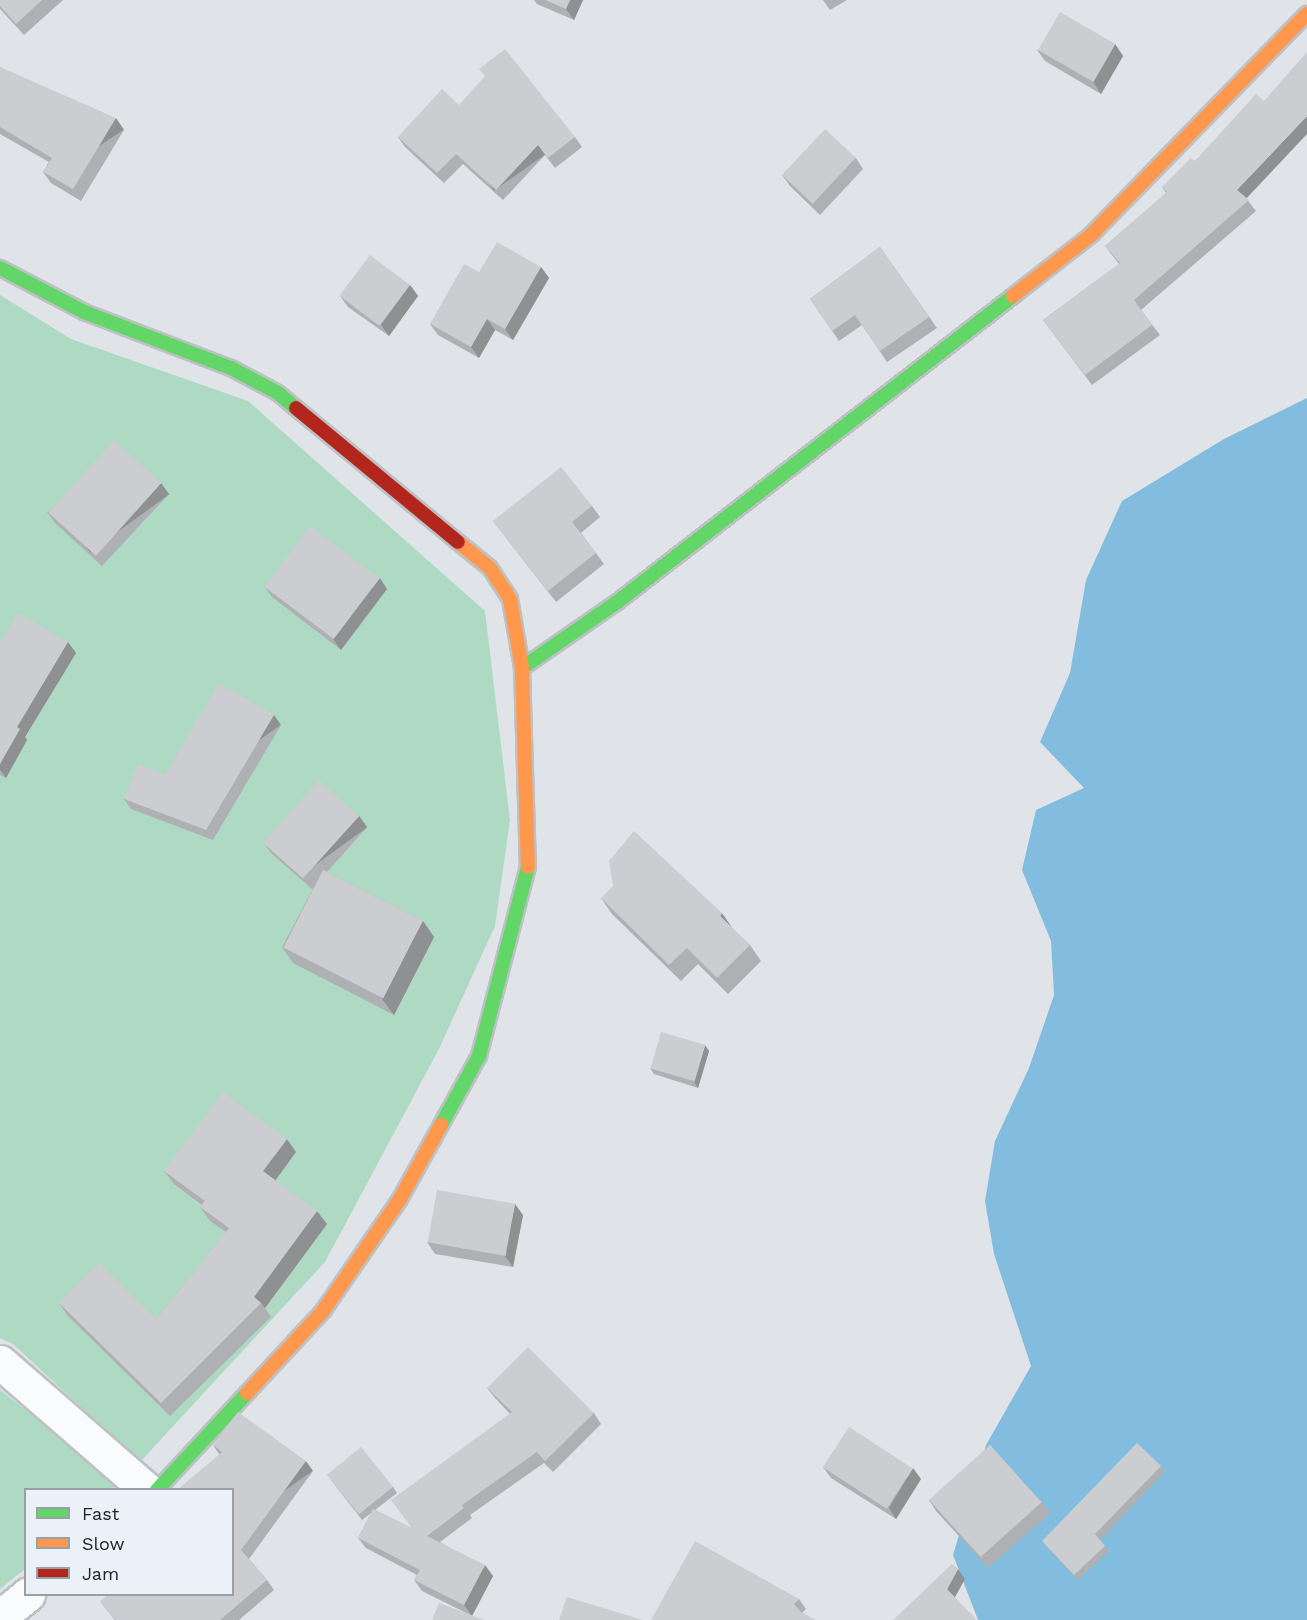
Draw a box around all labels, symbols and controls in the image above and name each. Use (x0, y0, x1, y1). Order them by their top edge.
legend (24, 1488, 234, 1596)
text: Fast (82, 1503, 119, 1524)
text: Slow (82, 1533, 125, 1554)
text: Jam (82, 1563, 119, 1584)

